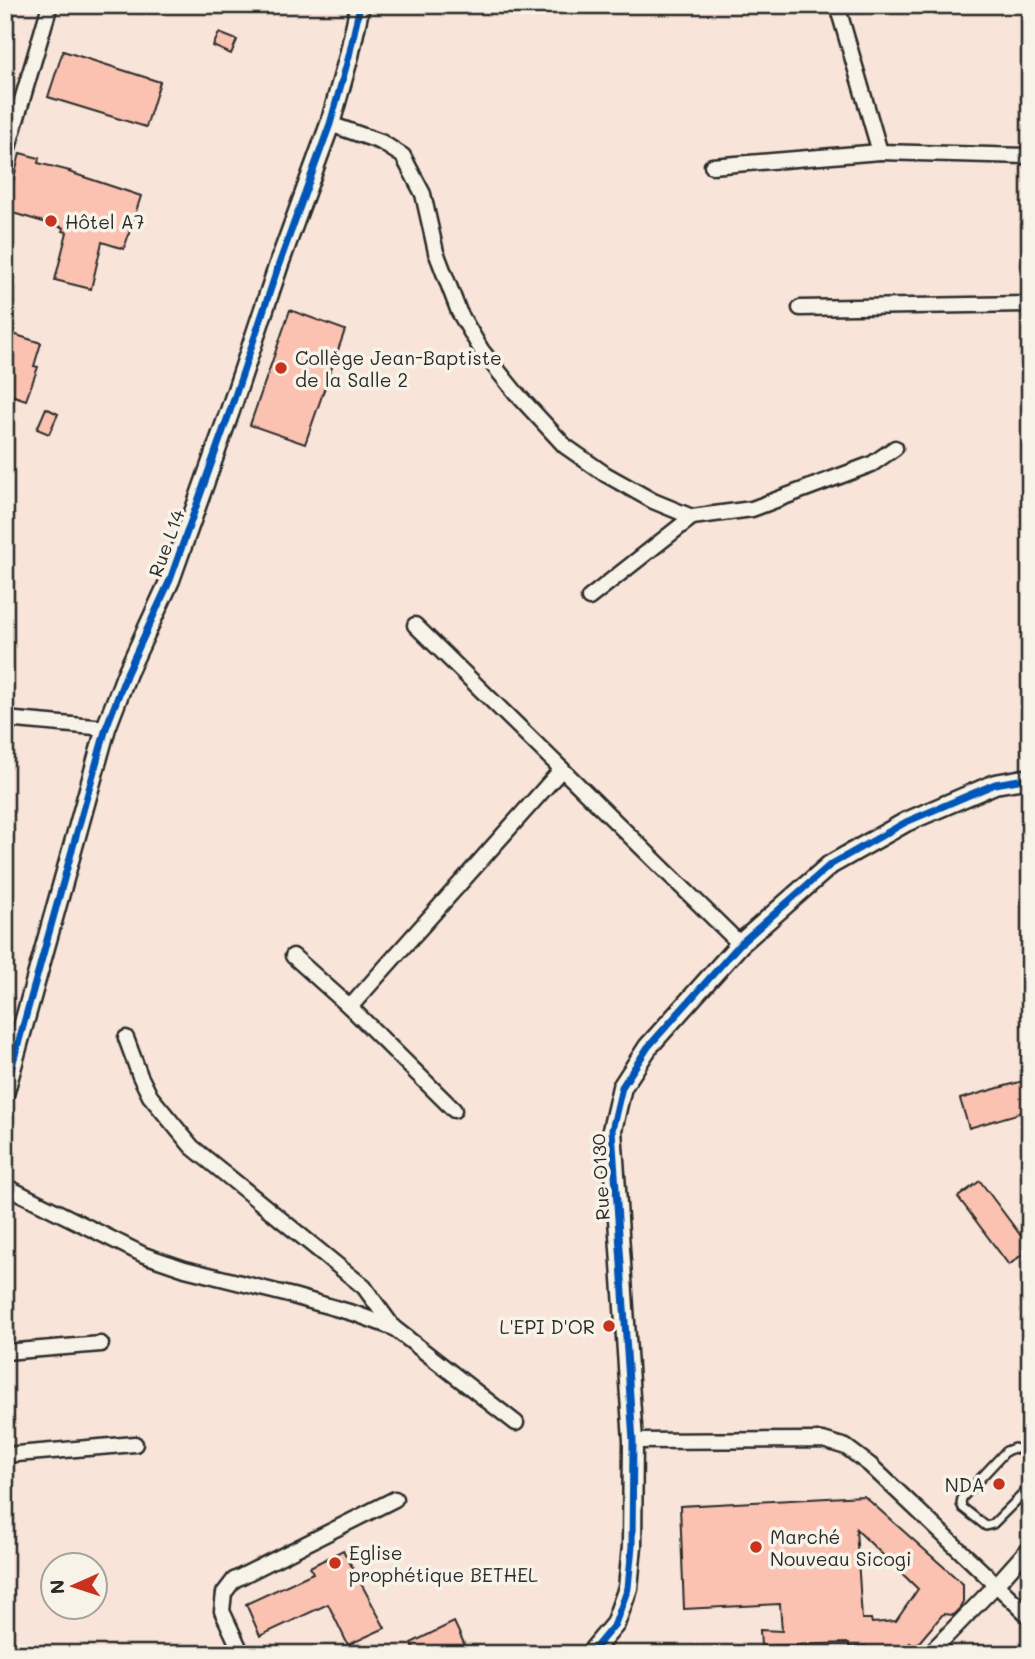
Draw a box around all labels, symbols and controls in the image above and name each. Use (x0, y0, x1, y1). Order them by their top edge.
place label: Hôtel A7 (65, 209, 145, 234)
marker: Hôtel A7 (43, 213, 59, 229)
place label: Collège Jean-Baptiste de la Salle 2 (295, 345, 502, 392)
marker: Collège Jean-Baptiste de la Salle 2 (273, 360, 289, 376)
street label: Rue L14 (142, 506, 190, 580)
street label: Rue O130 (585, 1133, 615, 1221)
place label: L'EPI D'OR (499, 1314, 595, 1339)
marker: L'EPI D'OR (601, 1318, 617, 1334)
place label: NDA (945, 1472, 985, 1497)
marker: NDA (991, 1476, 1007, 1492)
place label: Marché Nouveau Sicogi (770, 1524, 912, 1571)
marker: Marché Nouveau Sicogi (748, 1539, 764, 1555)
place label: Eglise prophétique BETHEL (349, 1540, 538, 1587)
north arrow (38, 1550, 108, 1620)
marker: Eglise prophétique BETHEL (327, 1555, 343, 1571)
text: N (44, 1579, 69, 1595)

